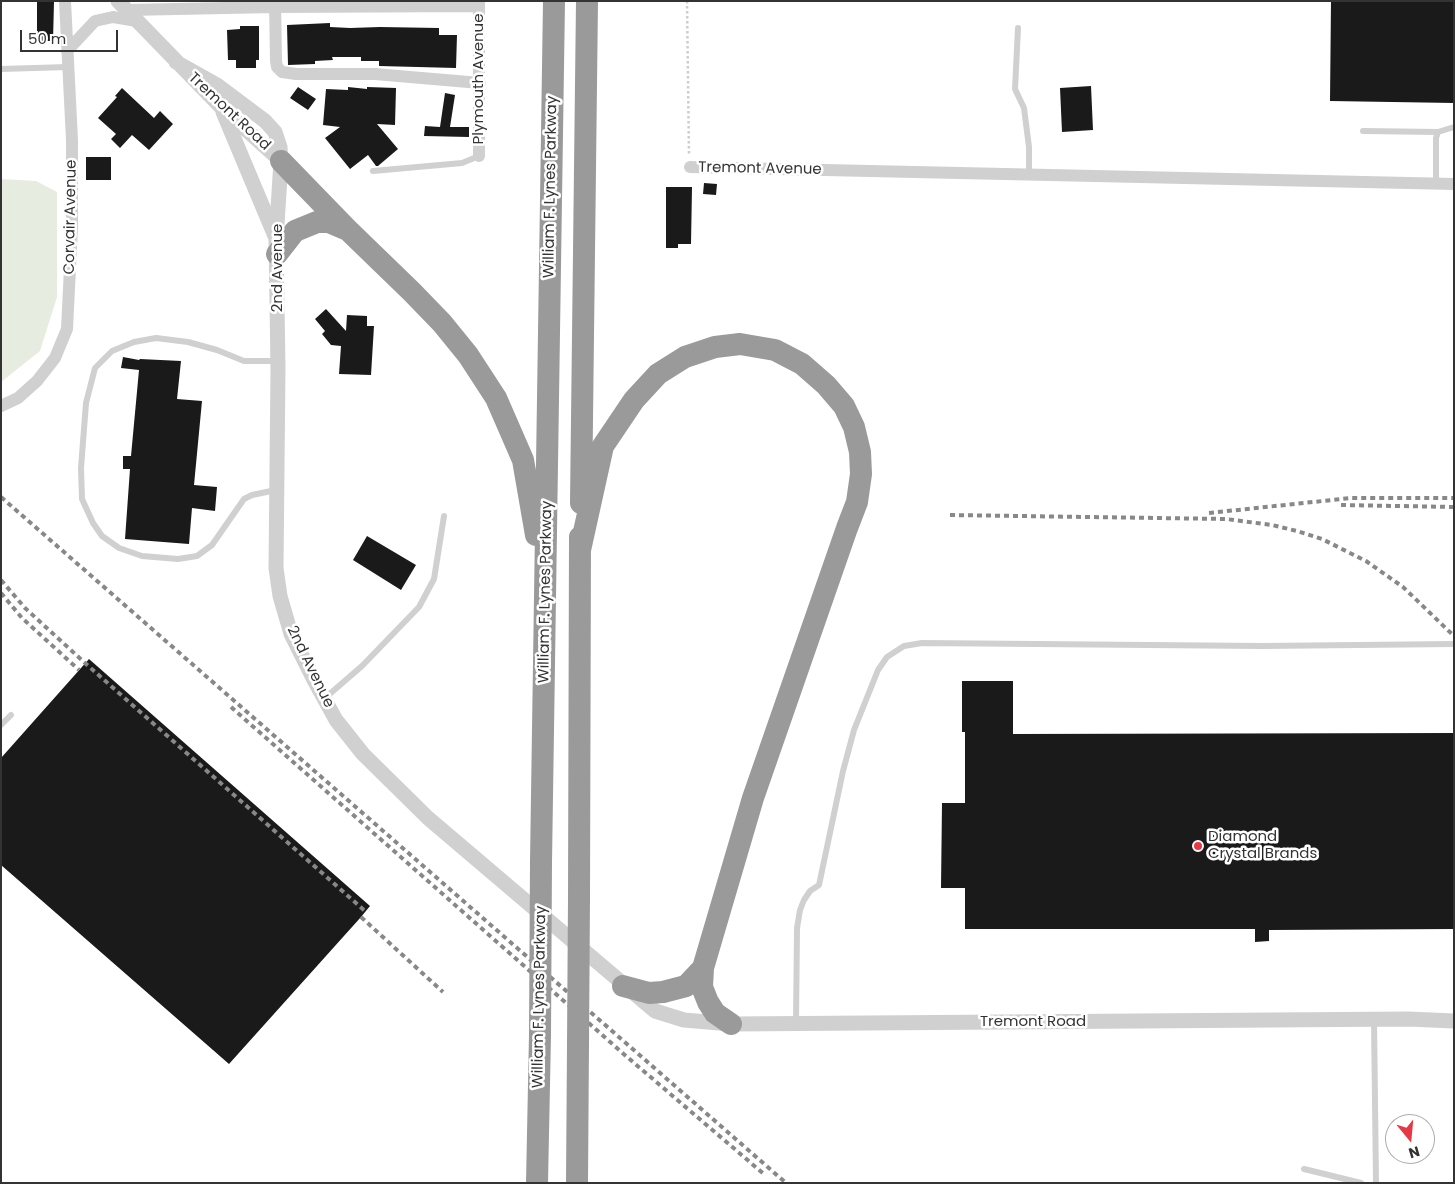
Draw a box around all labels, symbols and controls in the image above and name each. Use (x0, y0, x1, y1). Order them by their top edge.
street label: Plymouth Avenue (470, 14, 488, 144)
scale bar (22, 20, 120, 52)
text: 50 m (28, 28, 66, 49)
street label: Tremont Road (184, 69, 274, 155)
street label: William F. Lynes Parkway (540, 96, 562, 278)
street label: Corvair Avenue (61, 159, 81, 275)
street label: Tremont Avenue (698, 159, 822, 179)
street label: 2nd Avenue (269, 224, 287, 312)
street label: William F. Lynes Parkway (535, 501, 557, 683)
street label: 2nd Avenue (282, 623, 338, 711)
place label: Diamond Crystal Brands (1208, 828, 1317, 863)
marker: Diamond Crystal Brands (1192, 840, 1204, 852)
street label: William F. Lynes Parkway (529, 906, 551, 1088)
street label: Tremont Road (980, 1013, 1086, 1031)
north arrow (1385, 1114, 1435, 1164)
text: N (1406, 1141, 1422, 1163)

